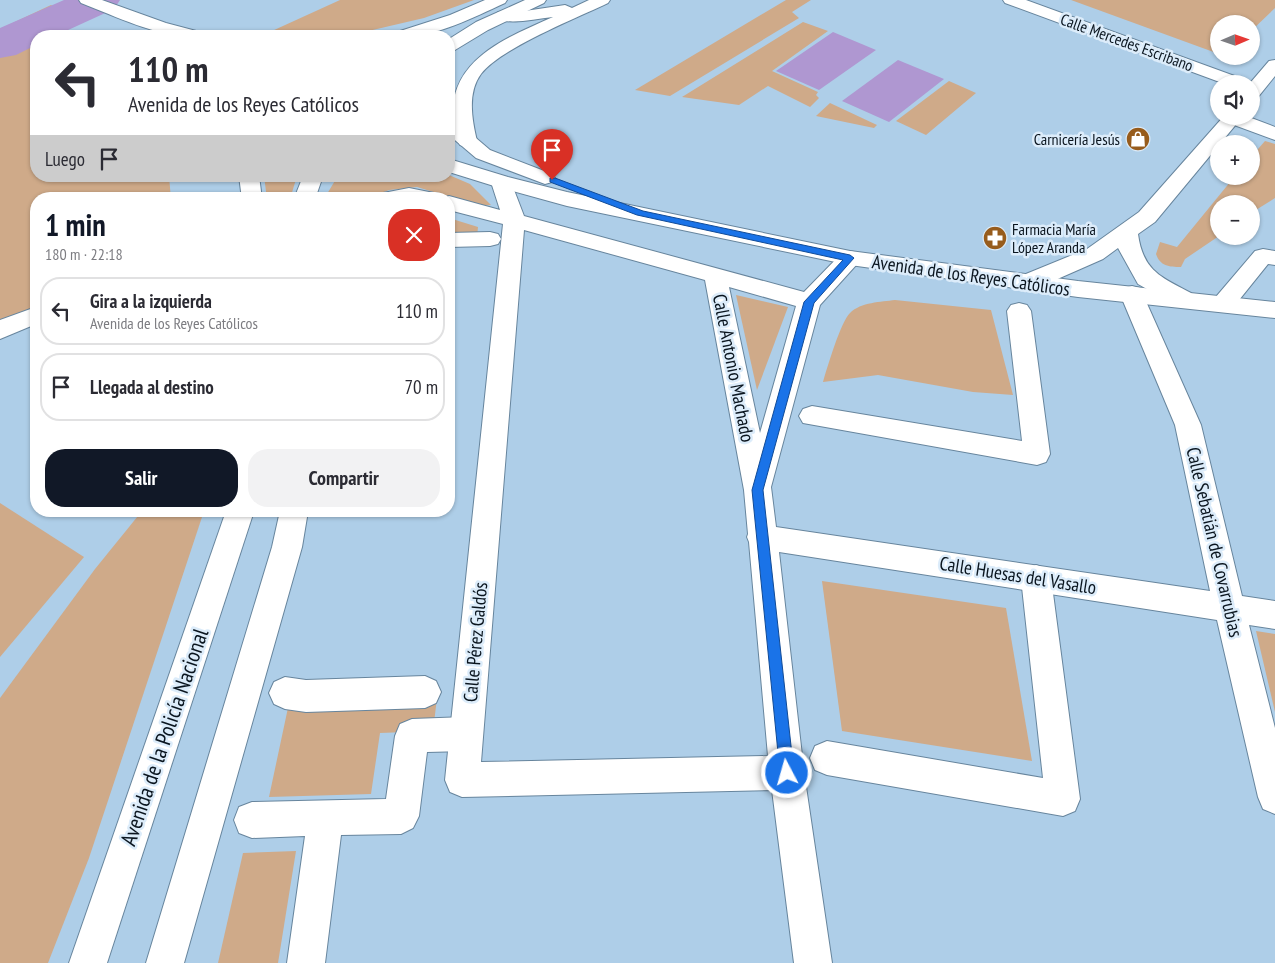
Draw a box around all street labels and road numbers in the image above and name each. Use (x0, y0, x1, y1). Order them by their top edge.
street label: Calle Mercedes Escribano (1058, 9, 1196, 75)
street label: Avenida de los Reyes Católicos (871, 249, 1071, 301)
street label: Calle Antonio Machado (708, 292, 760, 444)
street label: Calle Sebatián de Covarrubias (1181, 445, 1249, 639)
street label: Calle Huesas del Vasallo (938, 551, 1098, 599)
street label: Calle Pérez Galdós (458, 581, 492, 703)
street label: Avenida de la Policía Nacional (114, 624, 215, 849)

